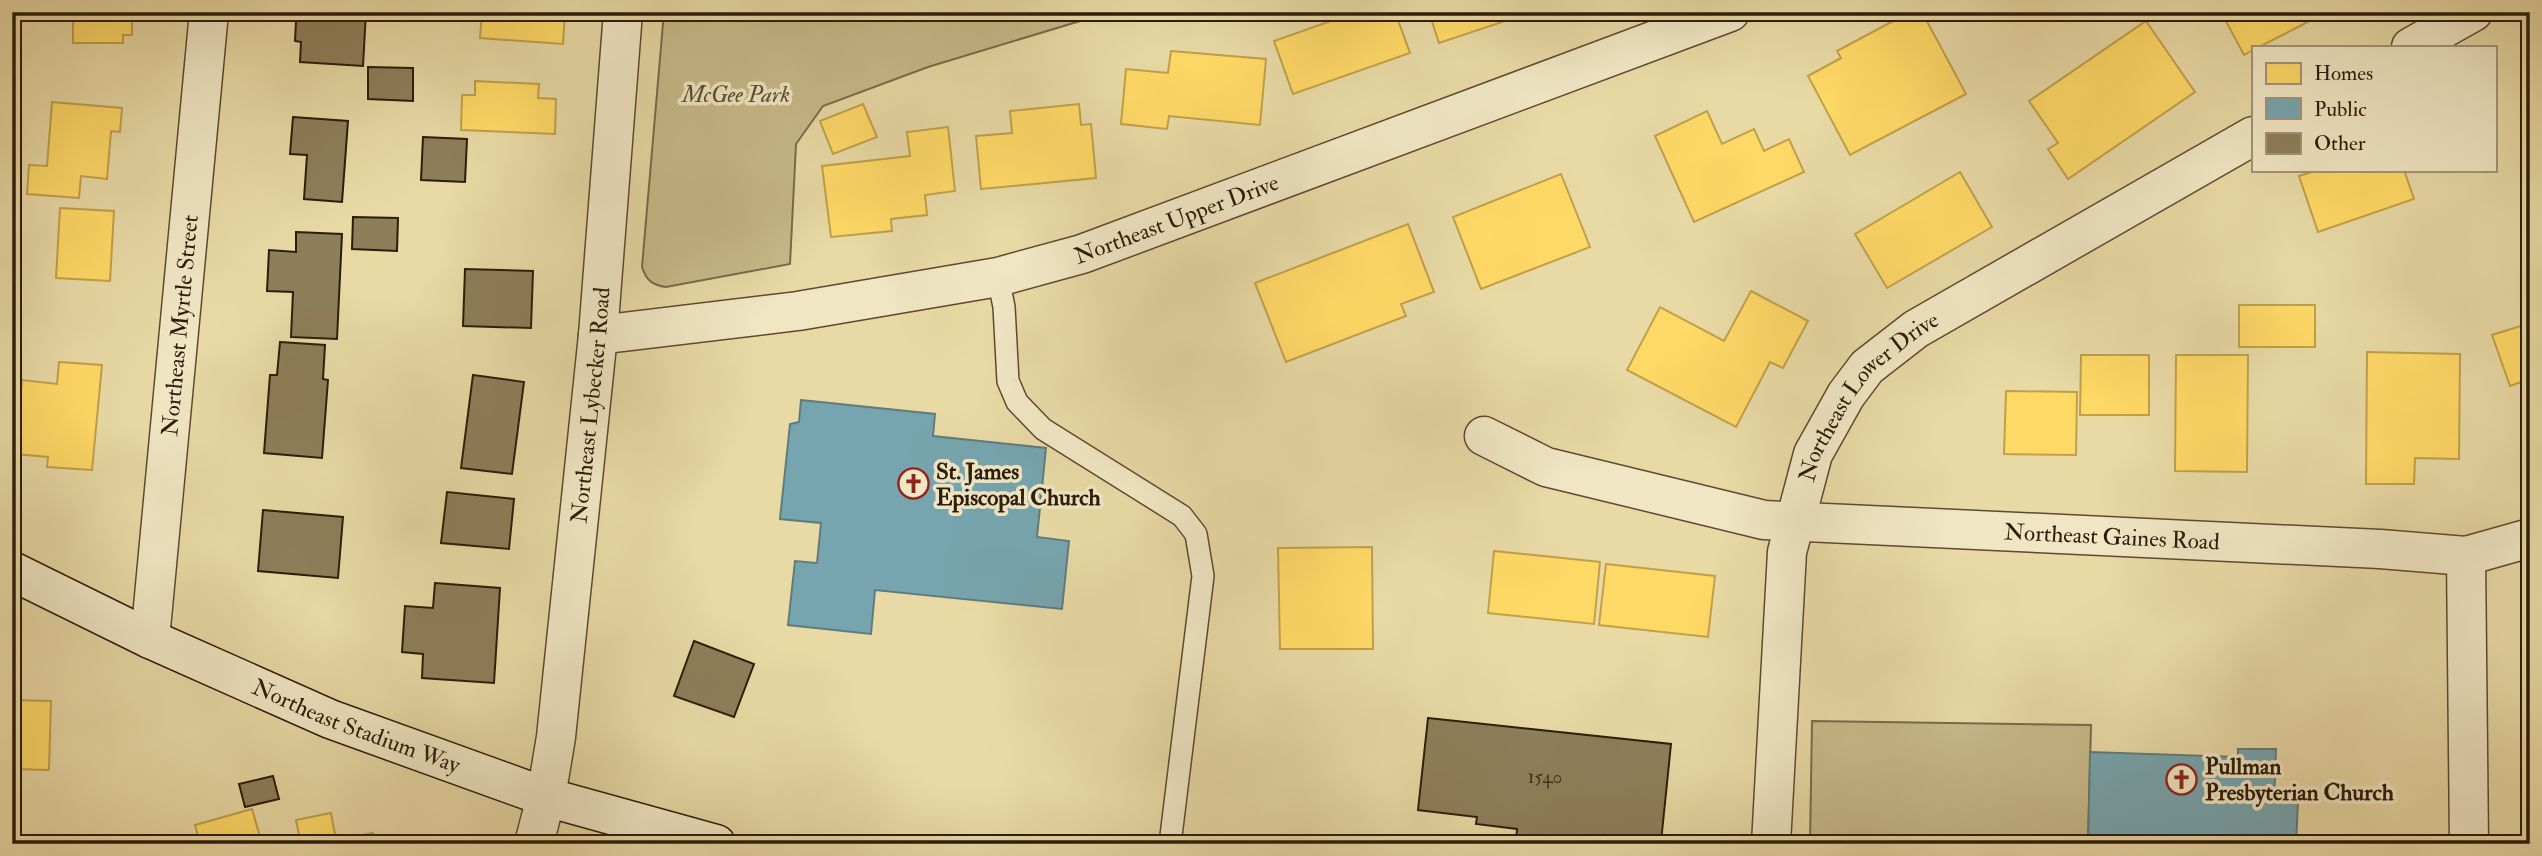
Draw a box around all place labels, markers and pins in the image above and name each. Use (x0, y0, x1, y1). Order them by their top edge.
place label: St. James Episcopal Church (936, 457, 1101, 513)
church icon: St. James Episcopal Church (896, 467, 930, 501)
place label: Pullman Presbyterian Church (2205, 752, 2394, 808)
church icon: Pullman Presbyterian Church (2165, 762, 2199, 796)

